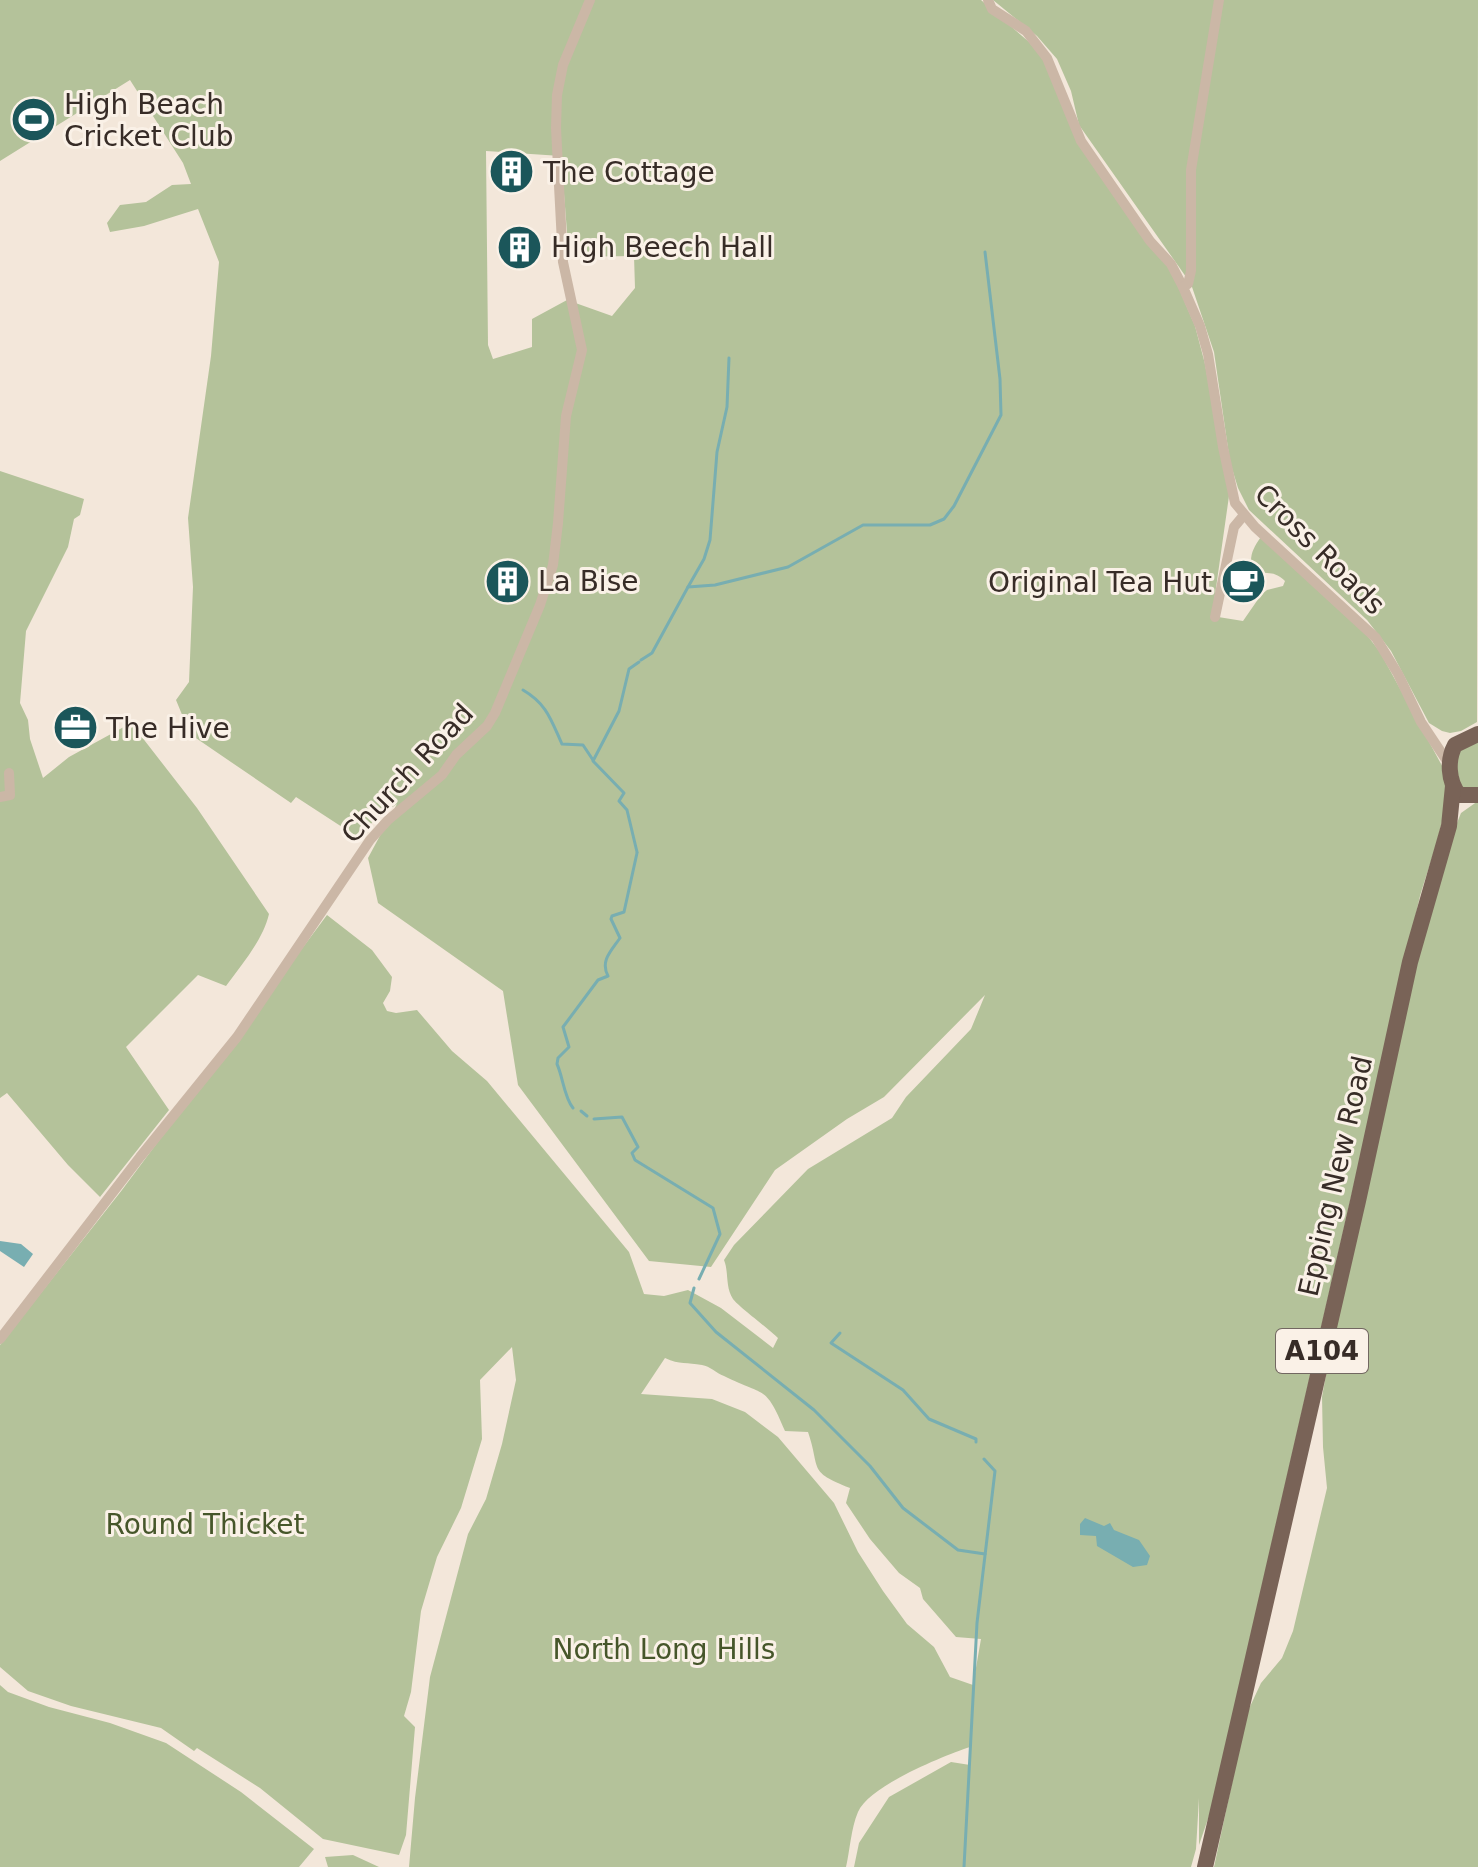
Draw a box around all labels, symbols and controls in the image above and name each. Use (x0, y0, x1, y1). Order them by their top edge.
place label: High Beach Cricket Club (64, 88, 233, 153)
sports icon: High Beach Cricket Club (9, 96, 57, 144)
building icon: The Cottage (488, 148, 536, 196)
place label: The Cottage (542, 156, 715, 189)
building icon: High Beech Hall (496, 223, 544, 271)
place label: High Beech Hall (551, 231, 774, 264)
street label: Cross Roads (1248, 477, 1392, 621)
building icon: La Bise (483, 557, 531, 605)
cafe icon: Original Tea Hut (1219, 558, 1267, 606)
place label: La Bise (538, 565, 638, 598)
place label: Original Tea Hut (988, 566, 1212, 599)
street label: Church Road (335, 697, 480, 850)
office icon: The Hive (51, 704, 99, 752)
place label: The Hive (105, 712, 230, 745)
street label: Epping New Road (1292, 1053, 1379, 1300)
road number: A104 (1276, 1329, 1368, 1373)
park label: Round Thicket (106, 1508, 304, 1541)
park label: North Long Hills (553, 1633, 775, 1666)

